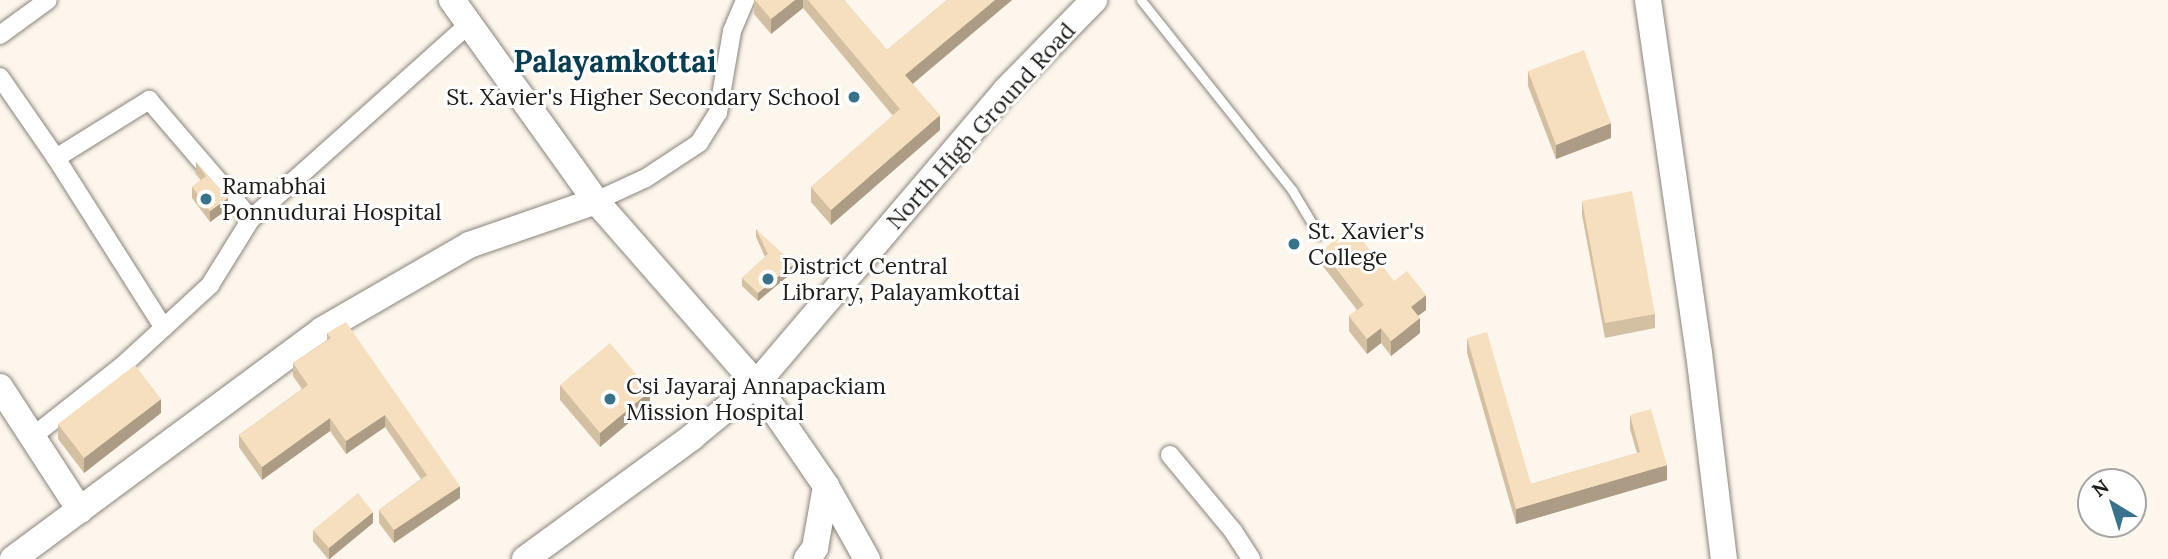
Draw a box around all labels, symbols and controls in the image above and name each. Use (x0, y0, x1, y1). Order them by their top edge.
street label: North High Ground Road (881, 17, 1081, 235)
district label: Palayamkottai (513, 43, 717, 79)
place label: St. Xavier's Higher Secondary School (446, 83, 840, 111)
marker: St. Xavier's Higher Secondary School (846, 89, 862, 105)
place label: Ramabhai Ponnudurai Hospital (222, 172, 442, 226)
marker: Ramabhai Ponnudurai Hospital (196, 189, 216, 209)
place label: St. Xavier's College (1308, 217, 1425, 271)
marker: St. Xavier's College (1286, 236, 1302, 252)
place label: District Central Library, Palayamkottai (782, 252, 1020, 306)
marker: District Central Library, Palayamkottai (760, 271, 776, 287)
place label: Csi Jayaraj Annapackiam Mission Hospital (626, 372, 886, 426)
marker: Csi Jayaraj Annapackiam Mission Hospital (600, 389, 620, 409)
north arrow (2077, 468, 2147, 538)
text: N (2087, 474, 2113, 502)

